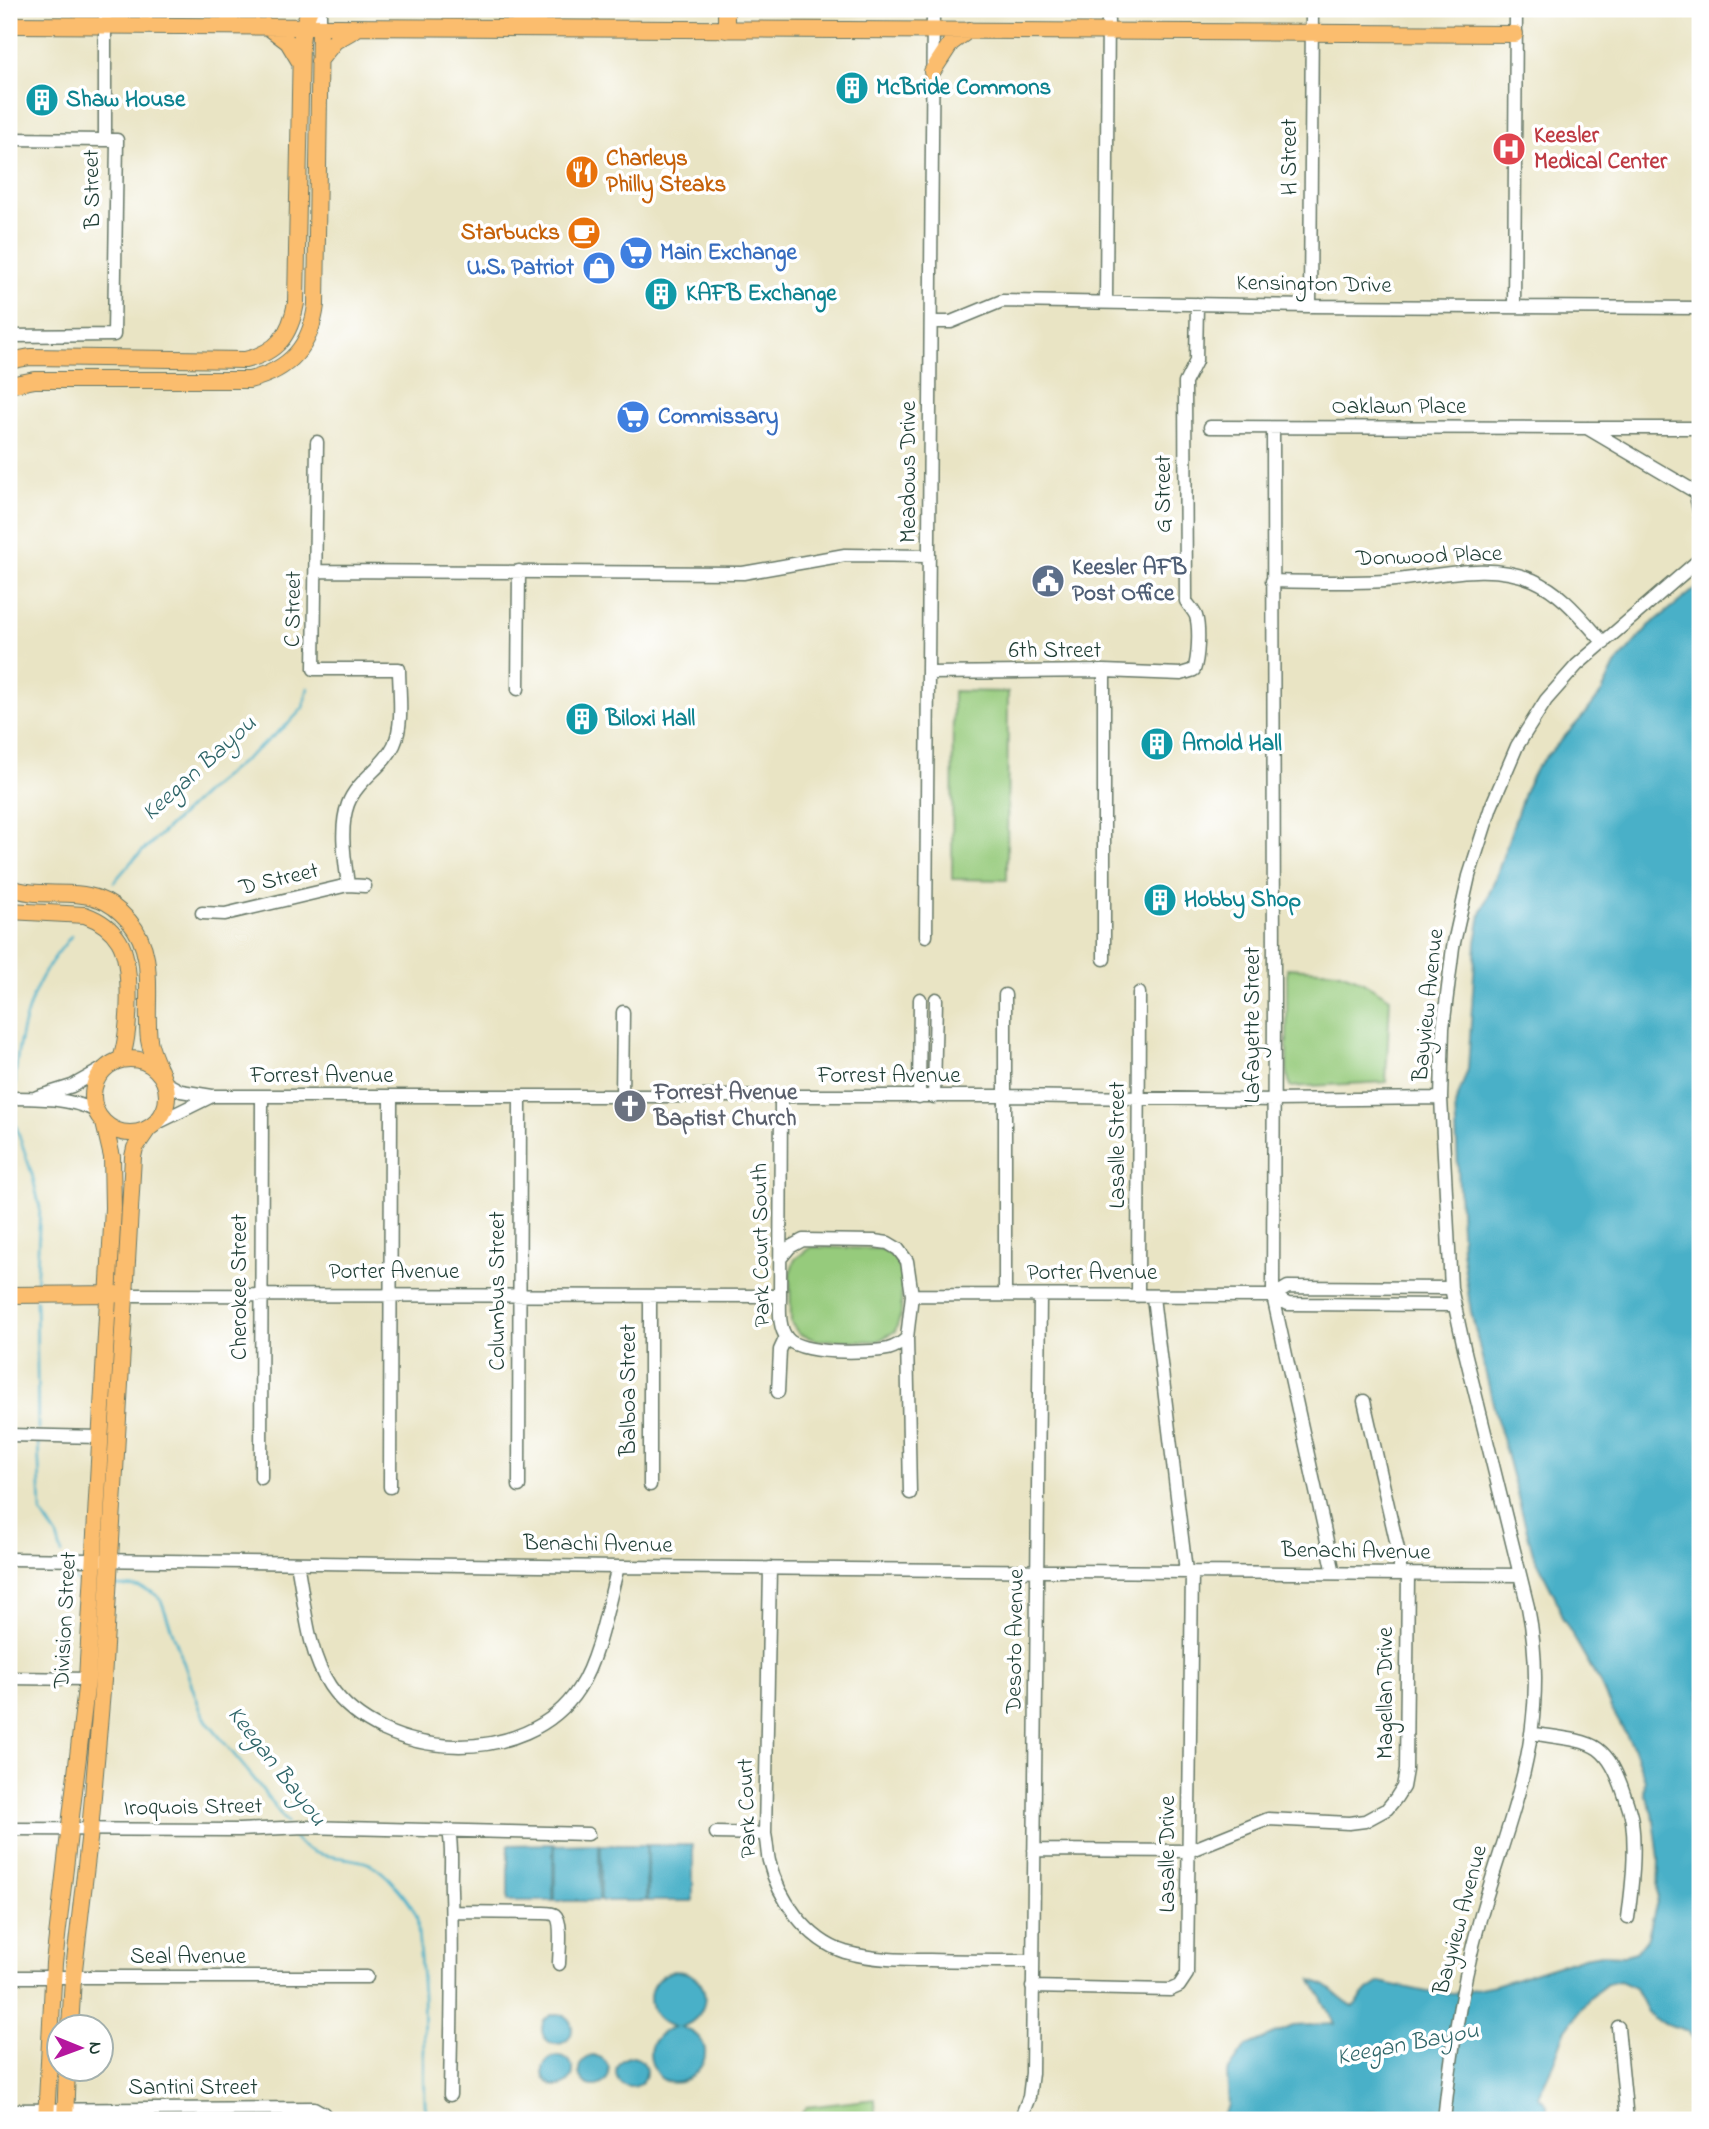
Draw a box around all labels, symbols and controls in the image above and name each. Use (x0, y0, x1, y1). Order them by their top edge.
building icon: McBride Commons (833, 69, 871, 107)
place label: McBride Commons (876, 72, 1051, 105)
building icon: Shaw House (23, 81, 61, 119)
place label: Shaw House (66, 84, 186, 117)
street label: H Street (1274, 118, 1307, 196)
place label: Keesler Medical Center (1534, 120, 1668, 179)
hospital icon: Keesler Medical Center (1490, 130, 1528, 168)
place label: Charleys Philly Steaks (606, 143, 727, 204)
street label: B Street (76, 149, 110, 230)
restaurant icon: Charleys Philly Steaks (563, 153, 601, 191)
cafe icon: Starbucks (565, 214, 603, 252)
place label: Starbucks (461, 217, 560, 250)
supermarket icon: Main Exchange (617, 234, 655, 272)
place label: Main Exchange (660, 237, 797, 272)
shop icon: U.S. Patriot (580, 249, 618, 287)
place label: U.S. Patriot (467, 252, 574, 285)
street label: Kensington Drive (1236, 267, 1393, 304)
building icon: KAFB Exchange (642, 275, 680, 313)
place label: KAFB Exchange (686, 278, 837, 313)
street label: Oaklawn Place (1332, 391, 1467, 424)
supermarket icon: Commissary (614, 398, 652, 436)
street label: Meadows Drive (893, 400, 926, 543)
place label: Commissary (658, 401, 778, 436)
street label: G Street (1148, 455, 1181, 533)
street label: Donwood Place (1354, 538, 1503, 576)
place label: Keesler AFB Post Office (1072, 552, 1188, 611)
public building icon: Keesler AFB Post Office (1029, 562, 1067, 600)
street label: C Street (277, 570, 311, 647)
street label: 6th Street (1009, 635, 1102, 668)
building icon: Biloxi Hall (563, 700, 601, 738)
place label: Biloxi Hall (605, 703, 695, 736)
water label: Keegan Bayou (135, 708, 265, 830)
building icon: Arnold Hall (1138, 725, 1176, 763)
place label: Arnold Hall (1182, 728, 1282, 761)
street label: D Street (235, 855, 322, 905)
building icon: Hobby Shop (1141, 881, 1179, 919)
place label: Hobby Shop (1184, 884, 1301, 919)
street label: Bayview Avenue (1404, 926, 1455, 1084)
street label: Lafayette Street (1237, 946, 1272, 1103)
street label: Forrest Avenue (249, 1060, 394, 1093)
street label: Forrest Avenue (816, 1060, 961, 1093)
place label: Forrest Avenue Baptist Church (653, 1077, 798, 1136)
street label: Lasalle Street (1102, 1081, 1135, 1208)
church icon: Forrest Avenue Baptist Church (611, 1087, 649, 1125)
street label: Park Court South (744, 1163, 780, 1327)
street label: Columbus Street (482, 1211, 515, 1371)
street label: Cherokee Street (224, 1213, 257, 1360)
street label: Porter Avenue (329, 1256, 460, 1289)
street label: Porter Avenue (1027, 1257, 1158, 1290)
street label: Balboa Street (613, 1324, 646, 1457)
street label: Benachi Avenue (522, 1527, 674, 1563)
street label: Benachi Avenue (1280, 1534, 1432, 1570)
street label: Division Street (46, 1551, 86, 1690)
street label: Desoto Avenue (998, 1567, 1034, 1715)
street label: Magellan Drive (1370, 1626, 1404, 1759)
water label: Keegan Bayou (218, 1699, 334, 1835)
street label: Park Court (730, 1757, 766, 1858)
street label: Iroquois Street (123, 1790, 263, 1826)
street label: Lasalle Drive (1152, 1795, 1185, 1912)
street label: Bayview Avenue (1425, 1841, 1499, 2000)
street label: Seal Avenue (130, 1941, 247, 1974)
north arrow (46, 2014, 116, 2084)
water label: Keegan Bayou (1334, 2014, 1482, 2076)
text: N (81, 2042, 108, 2055)
street label: Santini Street (128, 2072, 258, 2105)

